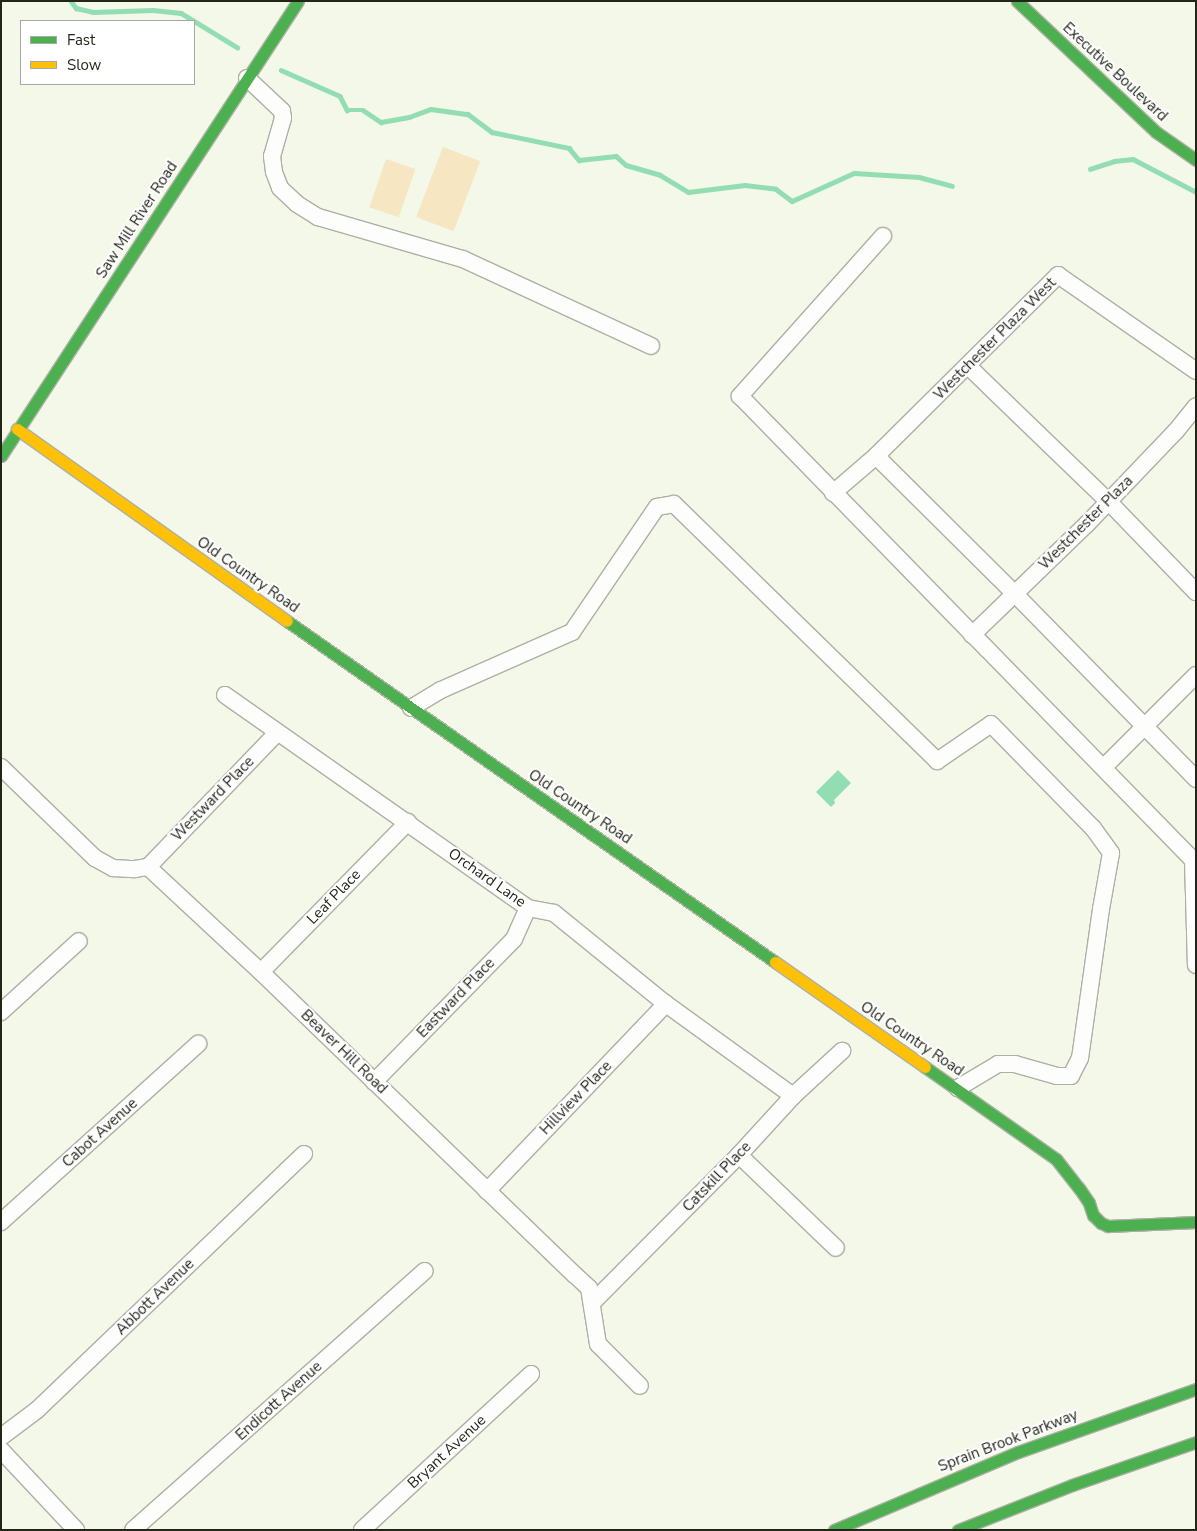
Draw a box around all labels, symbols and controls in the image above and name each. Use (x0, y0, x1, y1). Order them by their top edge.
street label: Executive Boulevard (1059, 19, 1171, 125)
legend (20, 20, 195, 85)
text: Fast (67, 30, 95, 50)
text: Slow (67, 55, 101, 75)
street label: Saw Mill River Road (92, 158, 182, 282)
street label: Westchester Plaza West (930, 274, 1060, 404)
street label: Westchester Plaza (1035, 472, 1137, 574)
street label: Old Country Road (193, 533, 303, 617)
street label: Westward Place (168, 753, 258, 845)
street label: Old Country Road (525, 766, 635, 848)
street label: Orchard Lane (445, 845, 529, 911)
street label: Leaf Place (303, 866, 365, 928)
street label: Eastward Place (413, 954, 499, 1042)
street label: Old Country Road (857, 998, 967, 1080)
street label: Beaver Hill Road (297, 1006, 391, 1098)
street label: Hillview Place (536, 1057, 616, 1139)
street label: Cabot Avenue (59, 1095, 141, 1171)
street label: Catskill Place (679, 1138, 755, 1216)
street label: Abbott Avenue (112, 1255, 198, 1339)
street label: Endicott Avenue (232, 1358, 326, 1444)
street label: Sprain Brook Parkway (936, 1406, 1080, 1476)
street label: Bryant Avenue (404, 1411, 490, 1493)

